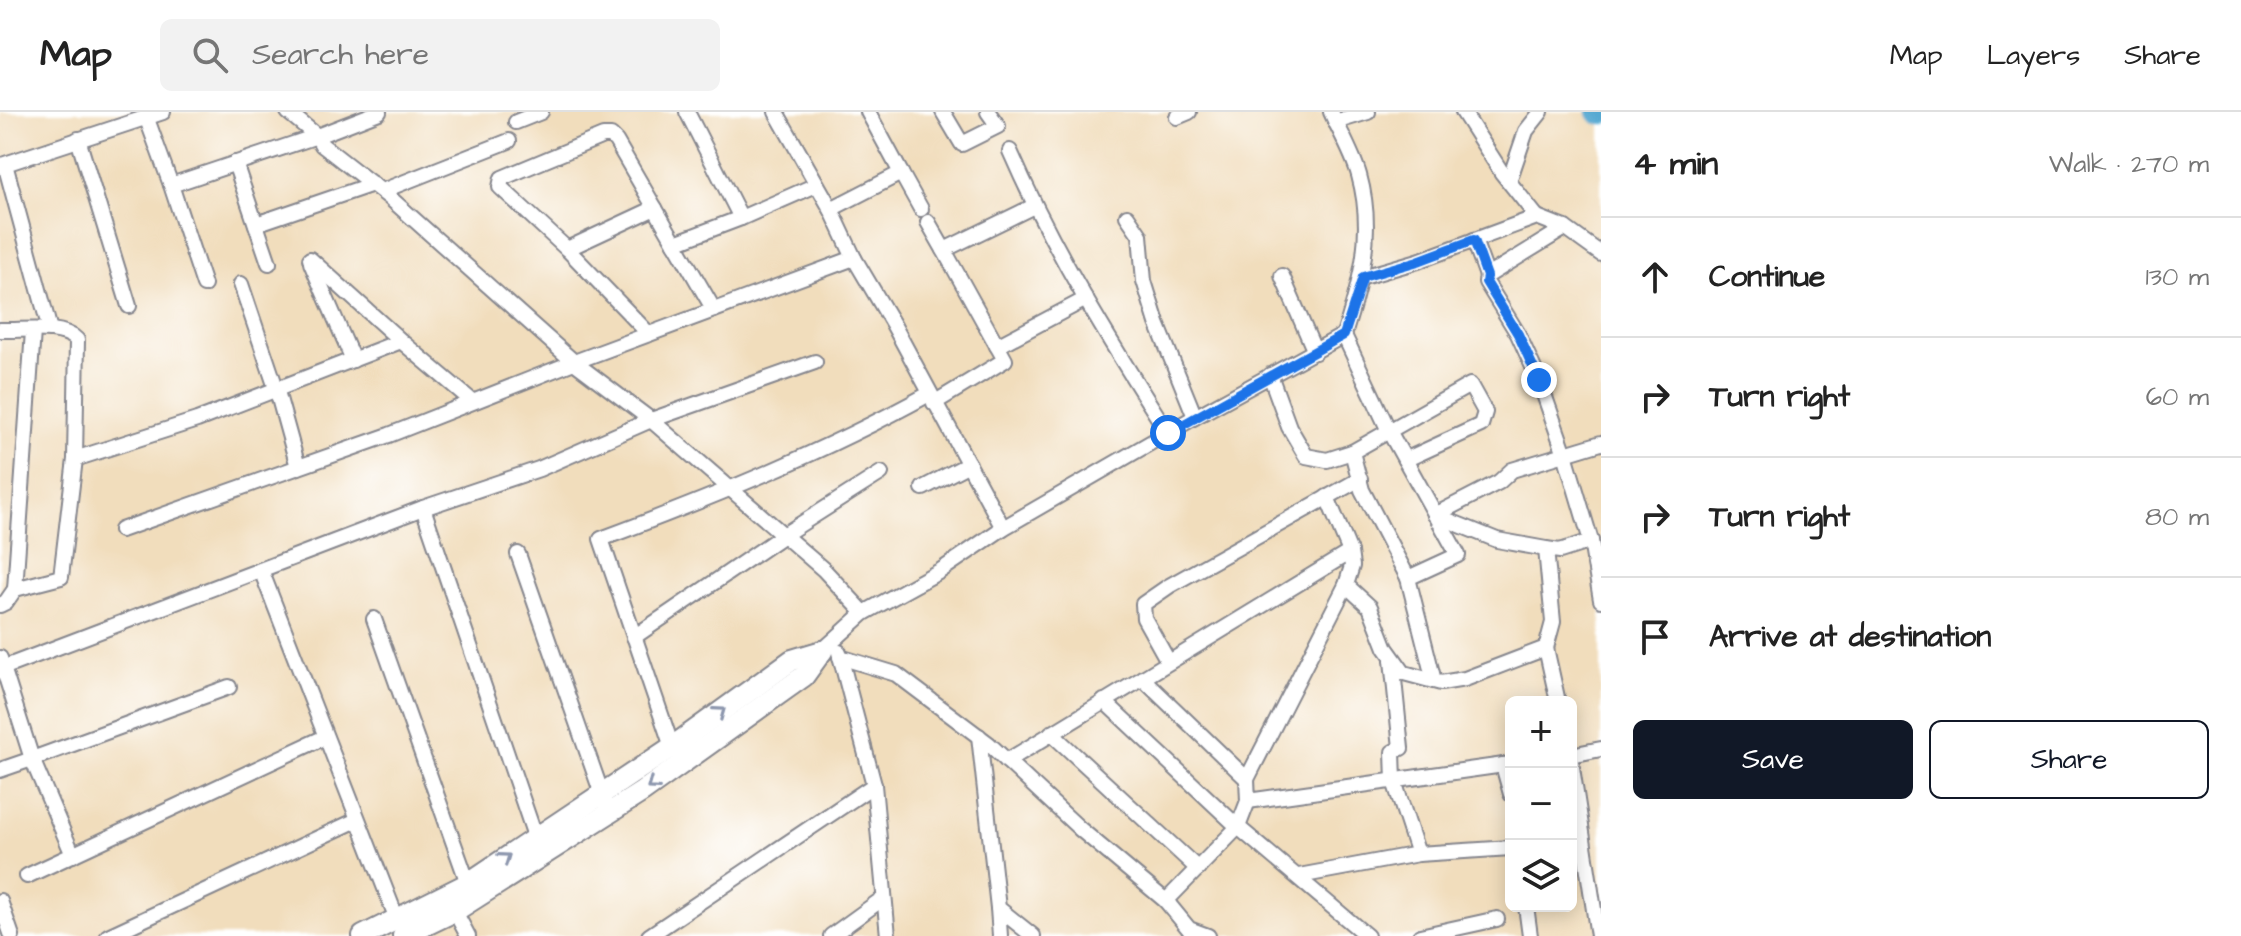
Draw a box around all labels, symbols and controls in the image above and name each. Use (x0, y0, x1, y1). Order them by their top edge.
search box (160, 19, 720, 91)
text: Map (40, 29, 112, 81)
icon: search (188, 33, 232, 77)
text: Search here (252, 34, 429, 76)
text: Map (1890, 36, 1943, 75)
text: Layers (1987, 36, 2080, 75)
text: Share (2124, 36, 2201, 75)
text: 4 min (1633, 140, 1718, 188)
text: Walk · 270 m (2049, 146, 2209, 182)
icon: ahead (1633, 255, 1677, 299)
text: Continue (1709, 256, 1825, 298)
text: 130 m (2145, 259, 2209, 295)
route end (1521, 362, 1557, 398)
icon: right (1633, 375, 1677, 419)
text: Turn right (1709, 376, 1850, 418)
text: 60 m (2146, 379, 2209, 415)
route start (1150, 415, 1186, 451)
icon: right (1633, 495, 1677, 539)
text: Turn right (1709, 496, 1850, 538)
text: 80 m (2145, 499, 2209, 535)
icon: arrive (1633, 615, 1677, 659)
text: Arrive at destination (1709, 616, 1991, 658)
map controls (1505, 696, 1577, 912)
button: + (1505, 696, 1577, 768)
one-way arrow (711, 707, 726, 722)
button: Save (1633, 720, 1913, 799)
button: Share (1929, 720, 2209, 799)
button: − (1505, 768, 1577, 840)
one-way arrow (646, 775, 661, 790)
button: layers (1505, 840, 1577, 912)
one-way arrow (496, 853, 510, 868)

